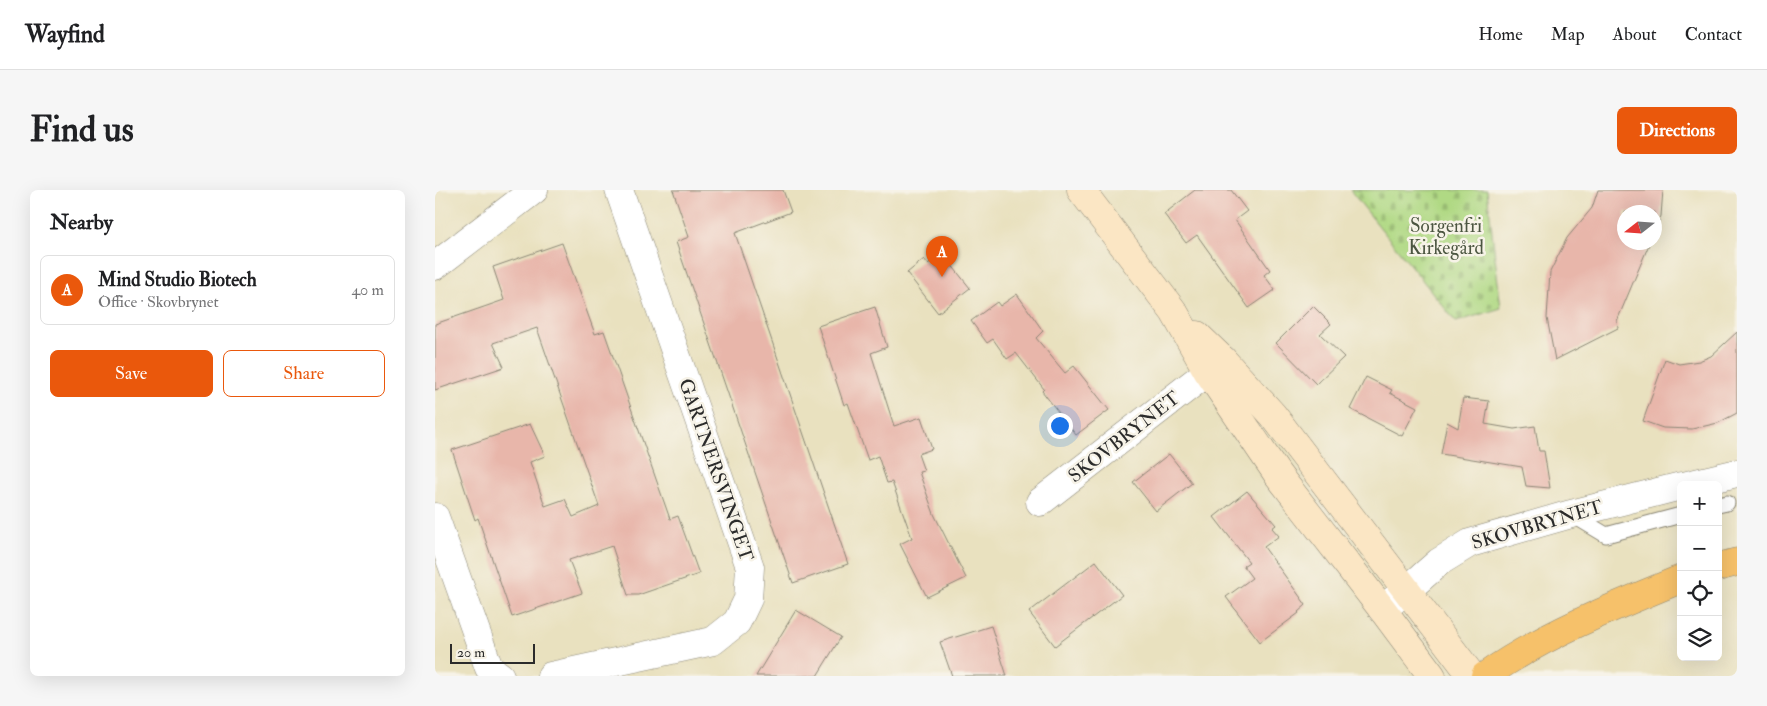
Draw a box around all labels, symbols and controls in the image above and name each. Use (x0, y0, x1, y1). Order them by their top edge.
text: Wayfind (25, 19, 105, 50)
text: Home (1478, 23, 1523, 46)
text: Map (1551, 23, 1585, 46)
text: About (1613, 23, 1657, 46)
text: Contact (1685, 23, 1742, 46)
button: Directions (1617, 107, 1737, 154)
text: Find us (30, 108, 134, 152)
north arrow (1617, 205, 1662, 250)
text: Nearby (50, 209, 113, 236)
park label: Sorgenfri Kirkegård (1408, 214, 1484, 260)
pin: A (926, 236, 958, 277)
text: Mind Studio Biotech (98, 268, 257, 292)
text: A (62, 280, 72, 300)
text: 40 m (351, 280, 384, 300)
text: Office · Skovbrynet (98, 292, 219, 312)
button: Save (50, 350, 213, 397)
button: Share (223, 350, 385, 397)
street label: GARTNERSVINGET (673, 375, 759, 565)
street label: SKOVBRYNET (1063, 386, 1185, 488)
your location (1047, 413, 1073, 439)
map controls (1677, 481, 1722, 661)
button: + (1677, 481, 1722, 526)
street label: SKOVBRYNET (1469, 495, 1605, 555)
button: − (1677, 526, 1722, 571)
button: locate (1677, 571, 1722, 616)
button: layers (1677, 616, 1722, 661)
scale bar (450, 641, 535, 664)
text: 20 m (457, 644, 485, 661)

